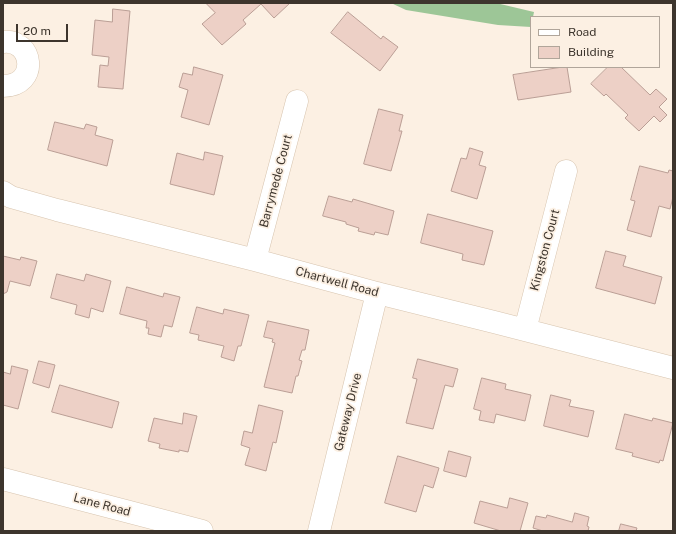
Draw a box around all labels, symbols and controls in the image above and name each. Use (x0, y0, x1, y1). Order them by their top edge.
scale bar (18, 16, 70, 42)
legend (530, 16, 660, 68)
text: 20 m (23, 24, 51, 38)
text: Road (568, 25, 596, 39)
text: Building (568, 45, 614, 59)
street label: Barrymede Court (257, 133, 295, 229)
street label: Kingston Court (527, 208, 563, 292)
street label: Chartwell Road (294, 264, 380, 300)
street label: Gateway Drive (331, 371, 365, 453)
street label: Lane Road (72, 490, 132, 520)

